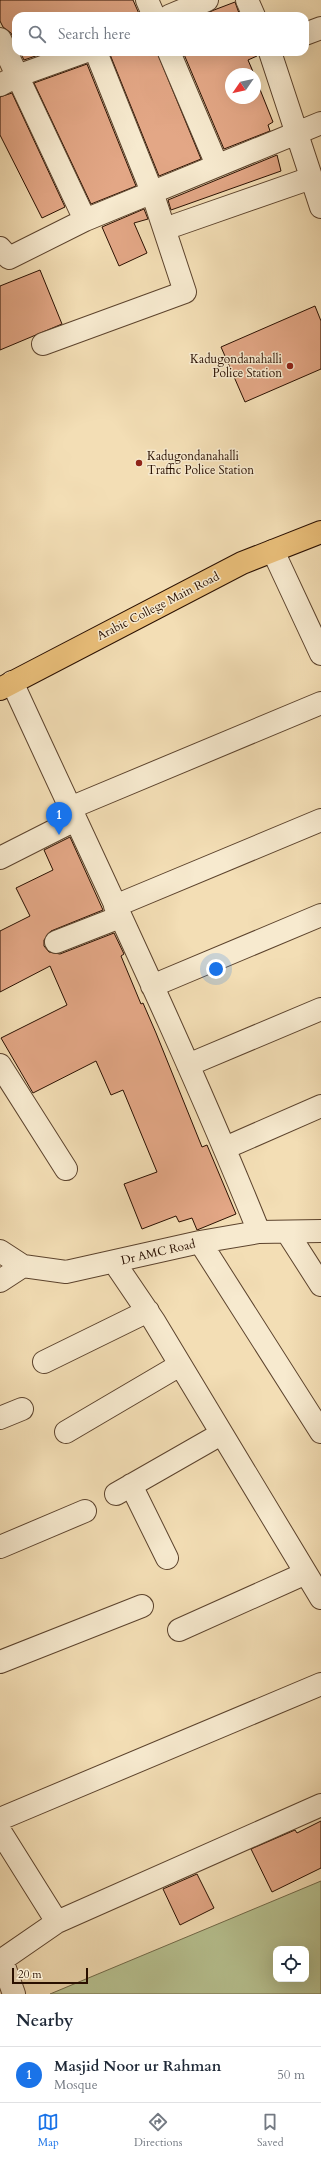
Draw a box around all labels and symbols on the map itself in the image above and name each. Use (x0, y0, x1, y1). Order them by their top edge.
north arrow (225, 68, 261, 104)
place label: Kadugondanahalli Police Station (190, 351, 283, 381)
marker: Kadugondanahalli Police Station (285, 361, 295, 371)
place label: Kadugondanahalli Traffic Police Station (147, 448, 254, 478)
marker: Kadugondanahalli Traffic Police Station (134, 458, 144, 468)
street label: Arabic College Main Road (94, 568, 223, 644)
pin: 1 (46, 802, 72, 835)
your location (206, 959, 226, 979)
street label: Dr AMC Road (119, 1236, 197, 1268)
scale bar (12, 1966, 88, 1985)

